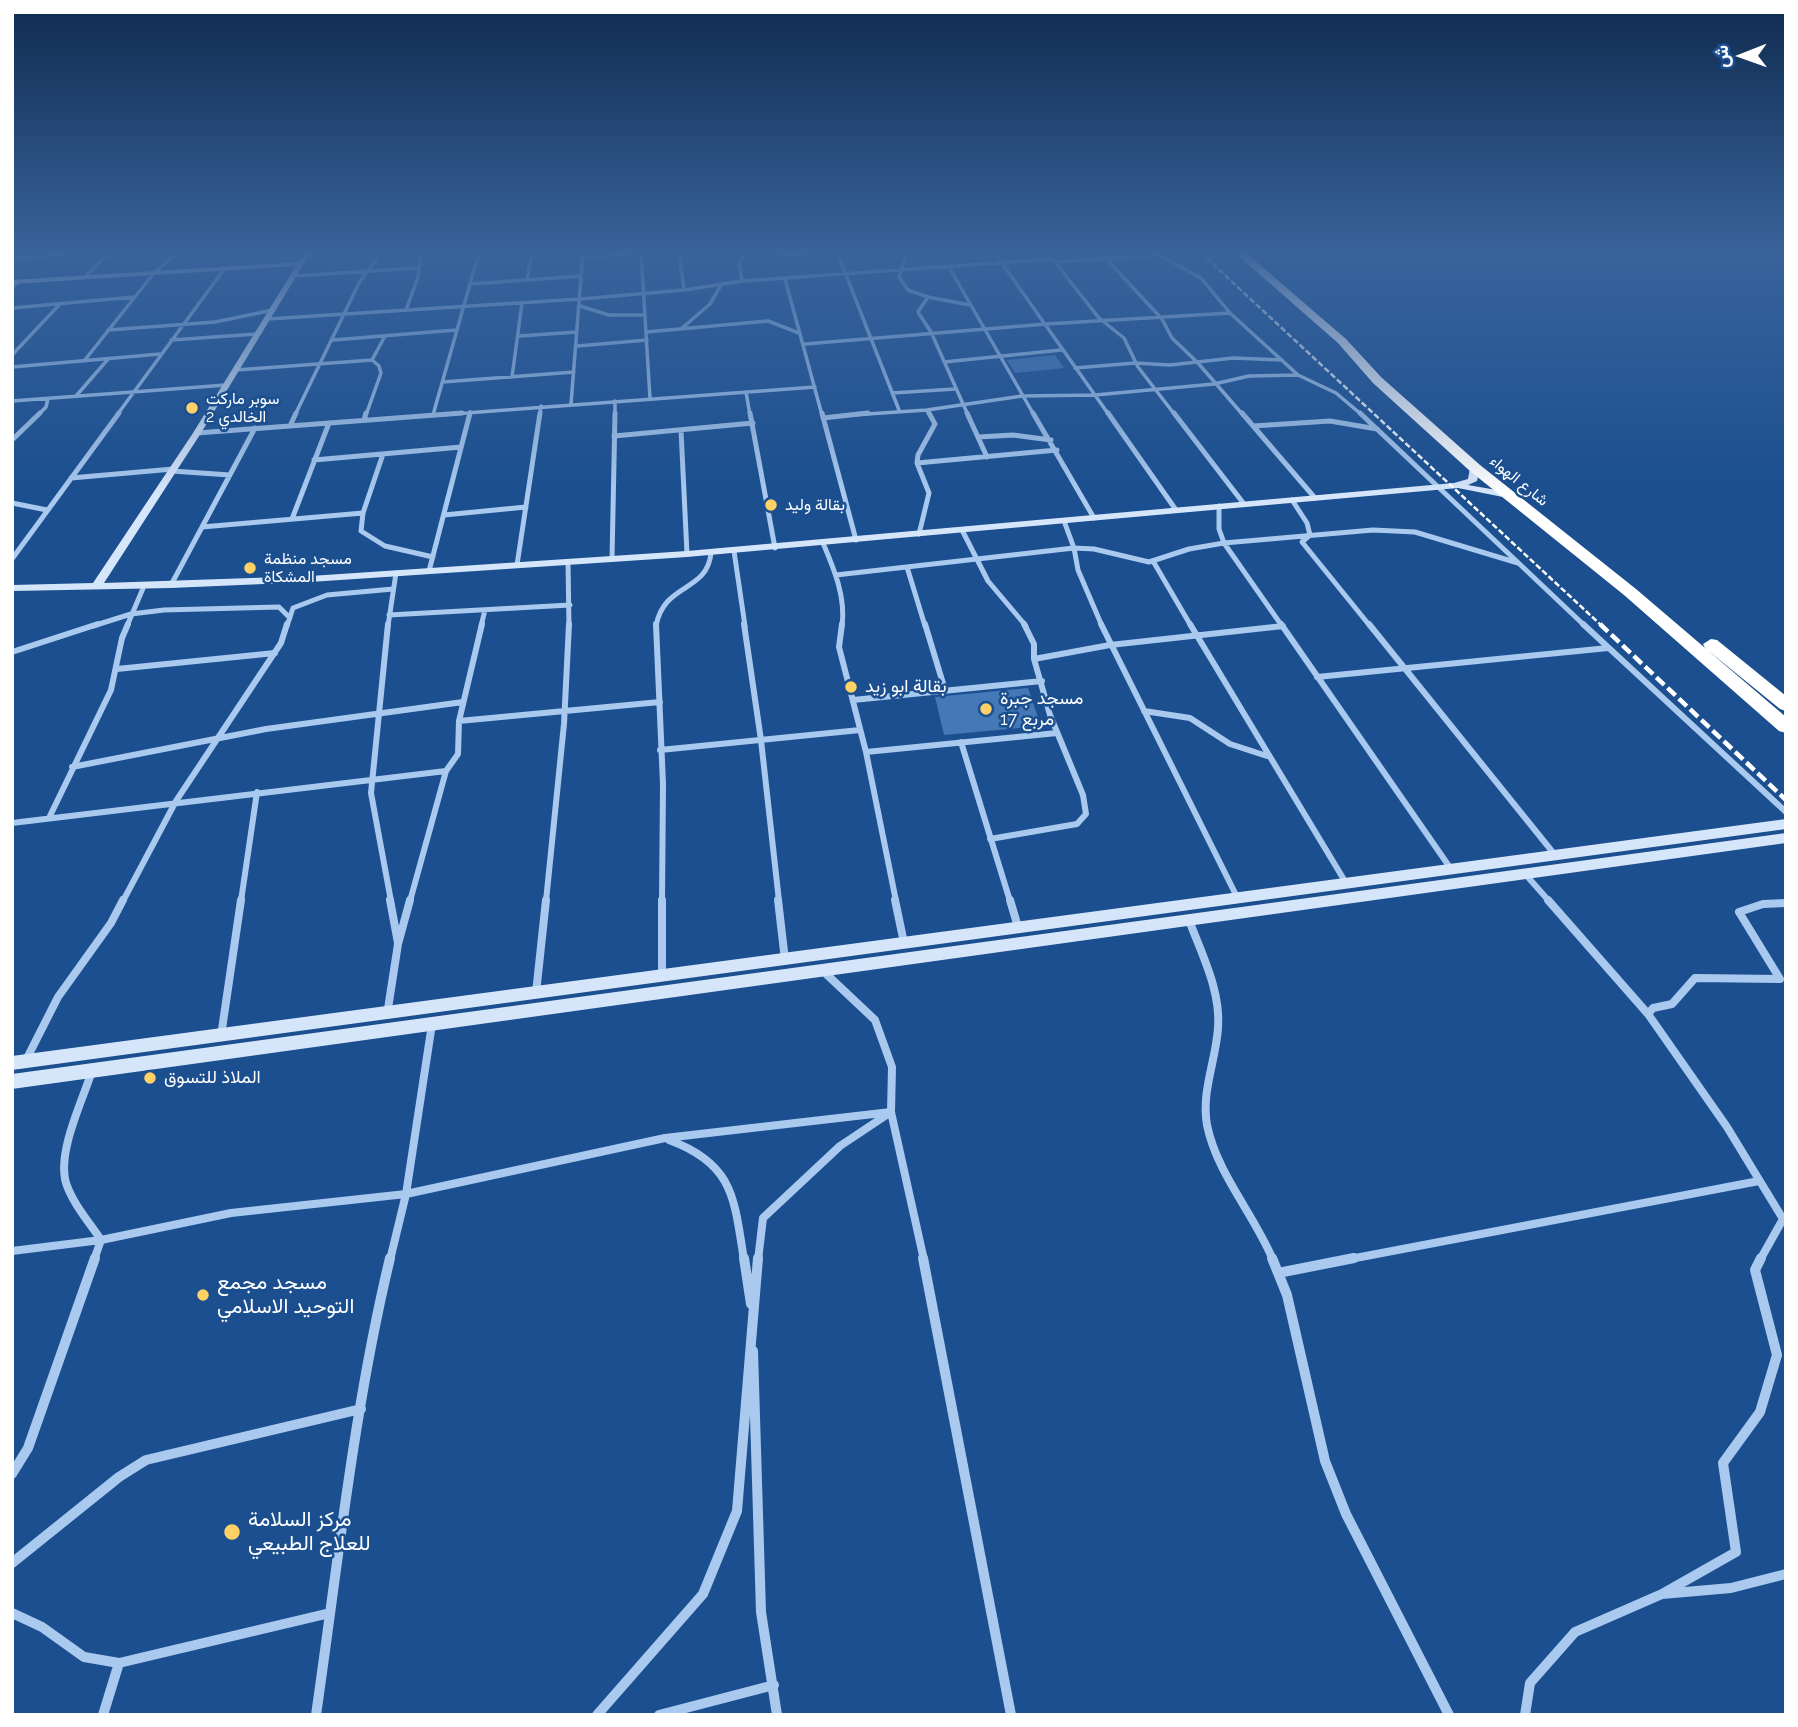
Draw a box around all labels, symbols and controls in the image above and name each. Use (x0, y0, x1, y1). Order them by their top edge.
north arrow (1707, 21, 1777, 91)
text: ش (1710, 45, 1732, 68)
place label: سوبر ماركت الخالدي 2 (206, 389, 279, 427)
marker: سوبر ماركت الخالدي 2 (184, 400, 200, 416)
street label: شارع الهواء (1486, 452, 1552, 510)
place label: بقالة وليد (785, 495, 845, 515)
marker: بقالة وليد (763, 497, 779, 513)
place label: مسجد منظمة المشكاة (264, 549, 352, 587)
marker: مسجد منظمة المشكاة (242, 560, 258, 576)
place label: بقالة ابو زيد (865, 676, 947, 698)
marker: بقالة ابو زيد (843, 679, 859, 695)
place label: مسجد جبرة مربع 17 (1000, 688, 1083, 730)
marker: مسجد جبرة مربع 17 (978, 701, 994, 717)
place label: الملاذ للتسوق (164, 1067, 261, 1089)
marker: الملاذ للتسوق (142, 1070, 158, 1086)
place label: مسجد مجمع التوحيد الاسلامي (217, 1270, 354, 1320)
marker: مسجد مجمع التوحيد الاسلامي (195, 1287, 211, 1303)
place label: مركز السلامة للعلاج الطبيعي (248, 1507, 370, 1557)
marker: مركز السلامة للعلاج الطبيعي (222, 1522, 242, 1542)

